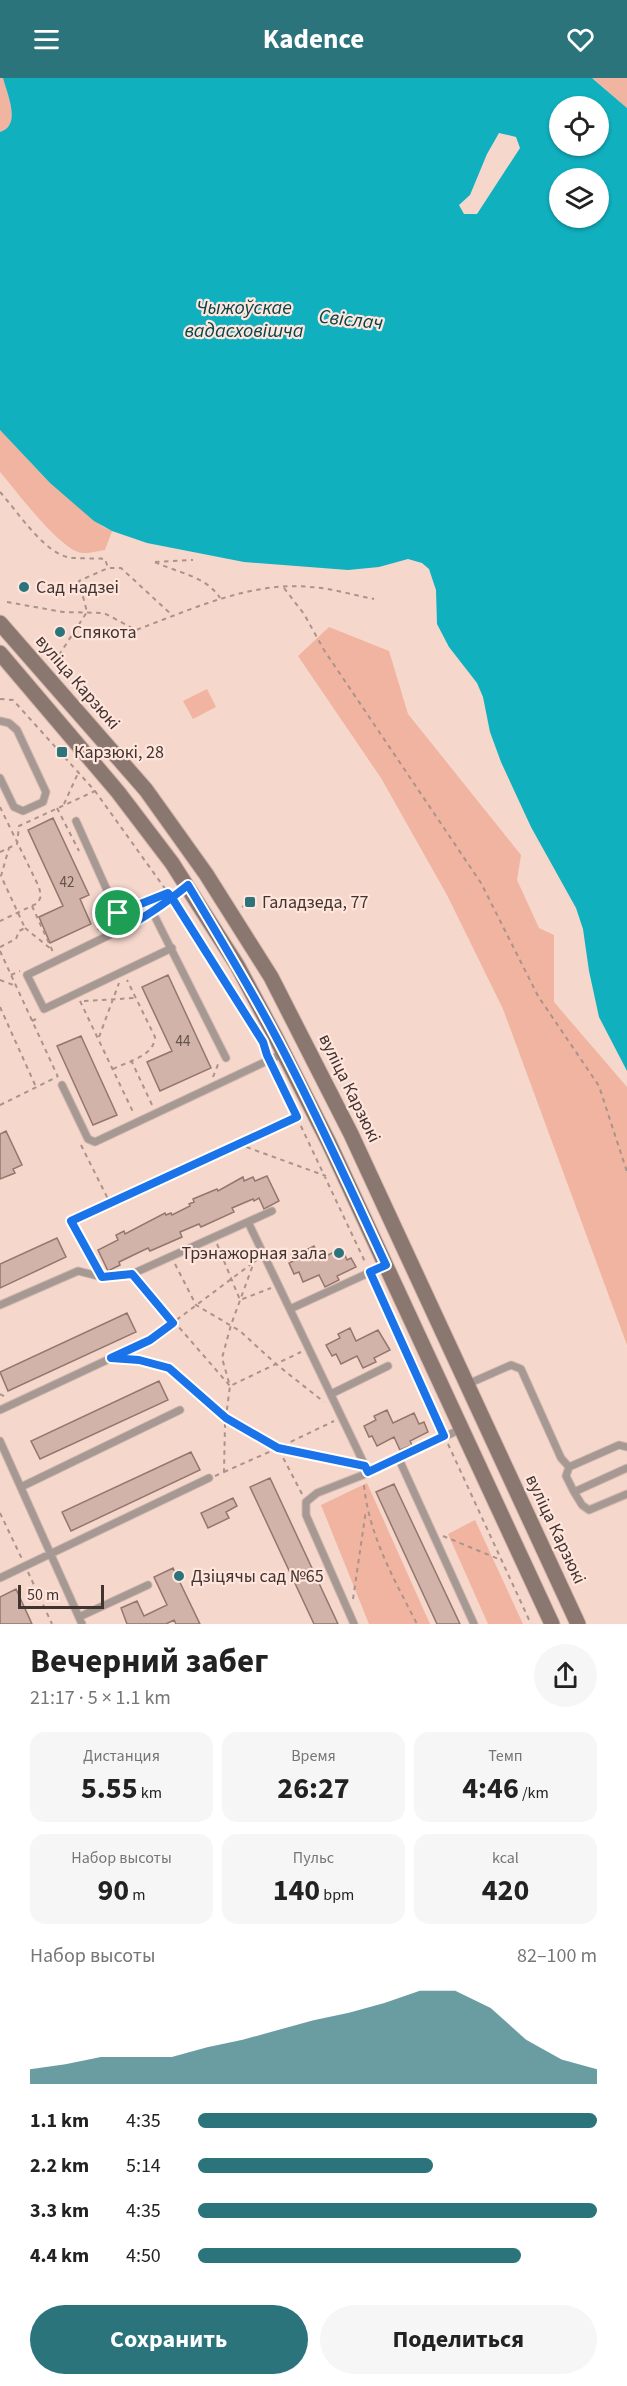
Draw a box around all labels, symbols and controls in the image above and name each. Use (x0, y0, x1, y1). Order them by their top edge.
text: Kadence (263, 20, 364, 59)
icon: menu (30, 23, 63, 56)
icon: heart (564, 23, 597, 56)
map controls (549, 96, 609, 228)
button: locate (549, 96, 609, 156)
button: layers (549, 168, 609, 228)
water label: Чыжоўскае вадасховішча (184, 294, 304, 345)
water label: Свіслач (317, 303, 384, 337)
place label: Сад надзеі (36, 575, 119, 600)
marker: Сад надзеі (17, 580, 31, 594)
place label: Спякота (72, 620, 137, 645)
marker: Спякота (53, 625, 67, 639)
street label: вуліца Карзюкі (29, 630, 126, 735)
place label: Карзюкі, 28 (74, 740, 164, 765)
marker: Карзюкі, 28 (55, 745, 69, 759)
house number: 42 (60, 872, 74, 893)
pin (92, 887, 143, 938)
place label: Галадзеда, 77 (262, 890, 368, 915)
marker: Галадзеда, 77 (243, 895, 257, 909)
icon: arrive (101, 896, 134, 929)
street label: вуліца Карзюкі (312, 1030, 387, 1147)
house number: 44 (176, 1031, 191, 1052)
place label: Трэнажорная зала (181, 1241, 327, 1266)
marker: Трэнажорная зала (332, 1246, 346, 1260)
street label: вуліца Карзюкі (519, 1470, 592, 1588)
place label: Дзіцячы сад №65 (191, 1564, 324, 1589)
marker: Дзіцячы сад №65 (172, 1569, 186, 1583)
scale bar (18, 1582, 104, 1610)
text: 50 m (27, 1584, 59, 1606)
text: Вечерний забег (30, 1638, 268, 1685)
button: share (534, 1644, 597, 1707)
text: 21:17 · 5 × 1.1 km (30, 1684, 171, 1712)
text: Дистанция (83, 1745, 160, 1767)
text: Время (291, 1745, 336, 1767)
text: Темп (488, 1745, 523, 1767)
text: 5.55 (81, 1767, 138, 1810)
text: 26:27 (277, 1767, 350, 1810)
text: 4:46 (462, 1767, 519, 1810)
text: km (138, 1782, 162, 1804)
text: /km (519, 1782, 549, 1804)
text: Набор высоты (71, 1847, 172, 1869)
text: Пульс (293, 1847, 334, 1869)
text: kcal (492, 1847, 519, 1869)
text: 90 (97, 1869, 129, 1912)
text: 140 (273, 1869, 320, 1912)
text: 420 (482, 1869, 529, 1912)
text: m (129, 1884, 146, 1906)
text: bpm (320, 1884, 354, 1906)
text: Набор высоты (30, 1942, 155, 1970)
text: 82–100 m (517, 1942, 597, 1970)
text: 1.1 km (30, 2107, 89, 2135)
text: 4:35 (126, 2107, 161, 2135)
text: 2.2 km (30, 2152, 89, 2180)
text: 5:14 (126, 2152, 161, 2180)
text: 3.3 km (30, 2197, 89, 2225)
text: 4:35 (126, 2197, 161, 2225)
text: 4.4 km (30, 2242, 89, 2270)
text: 4:50 (126, 2242, 161, 2270)
button: Сохранить (30, 2305, 308, 2374)
button: Поделиться (320, 2305, 597, 2374)

